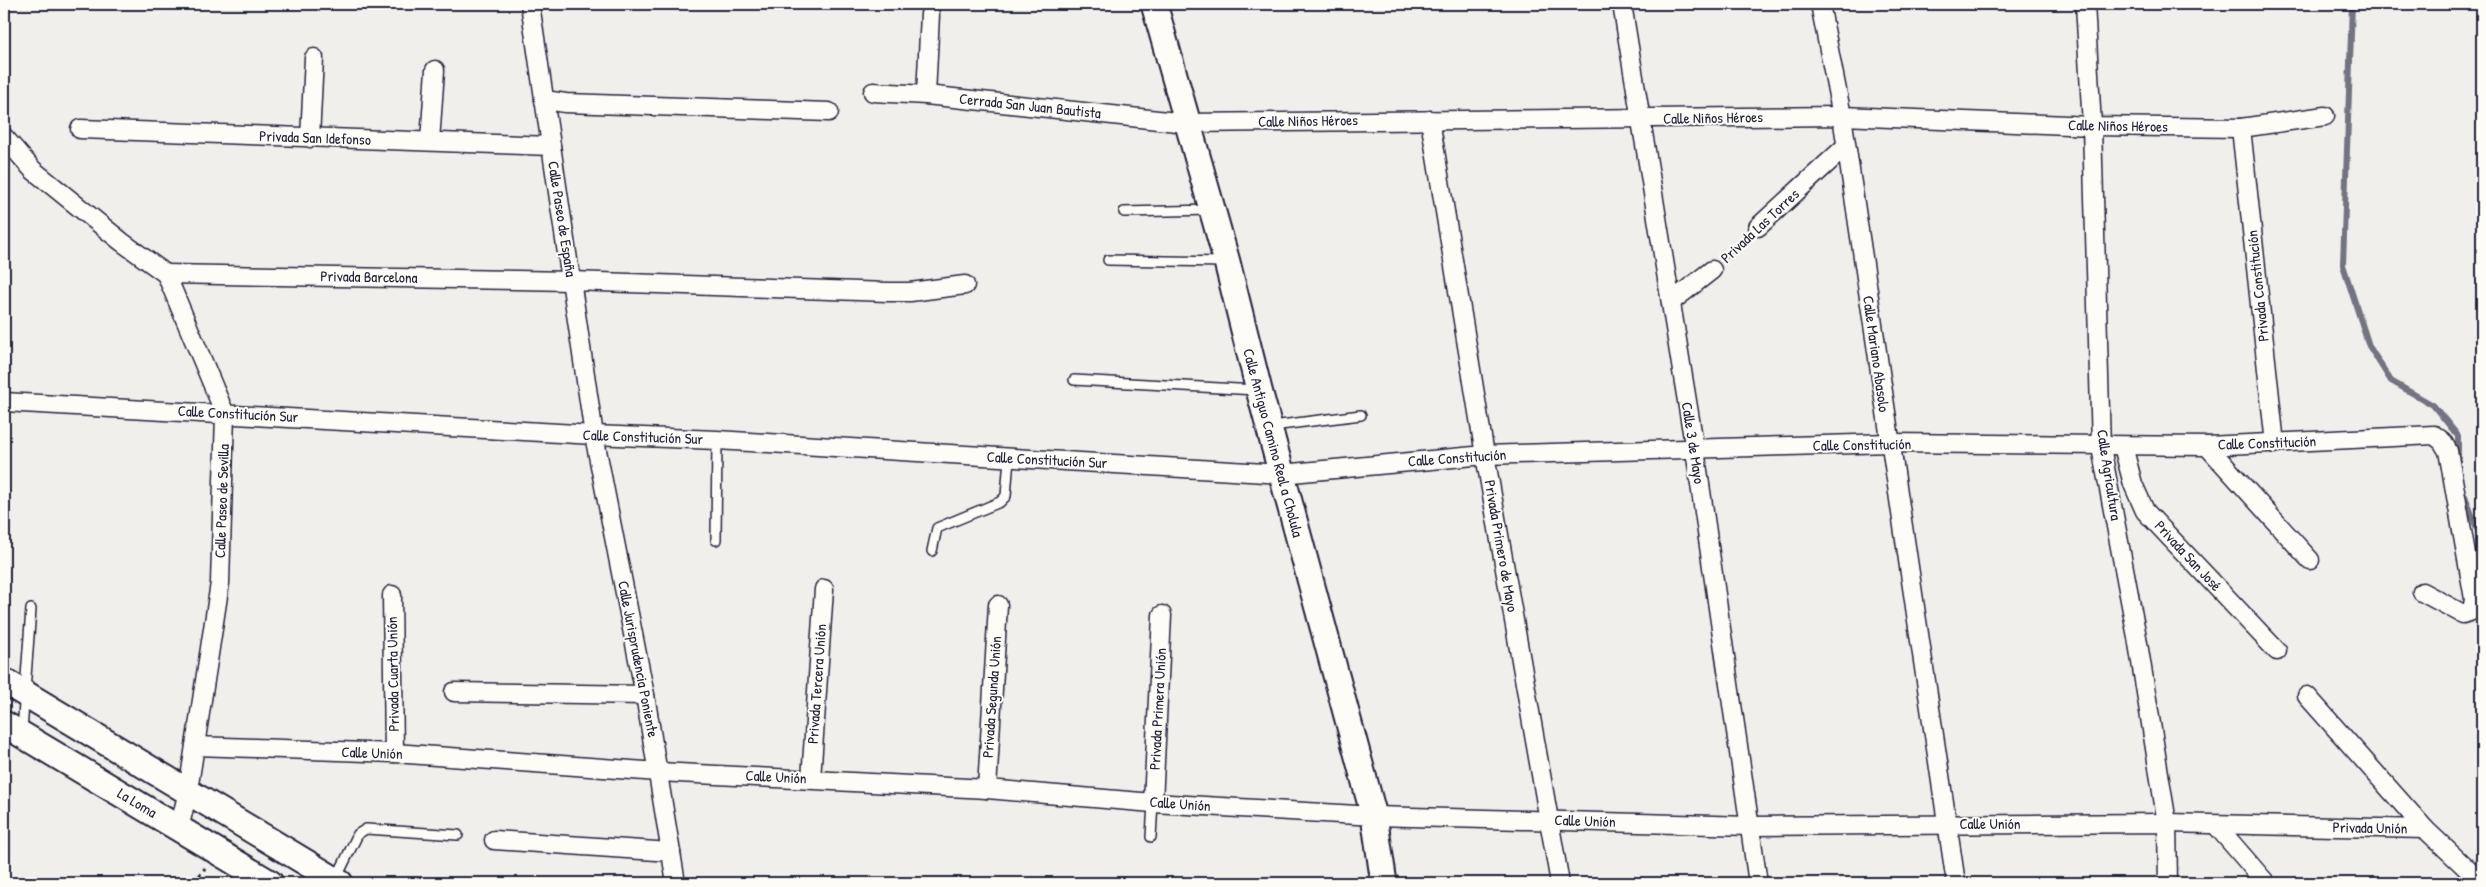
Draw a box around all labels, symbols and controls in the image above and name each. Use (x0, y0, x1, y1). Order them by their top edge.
street label: Cerrada San Juan Bautista (958, 88, 1102, 123)
street label: Calle Niños Héroes (1663, 106, 1763, 129)
street label: Calle Niños Héroes (1258, 109, 1358, 132)
street label: Calle Niños Héroes (2068, 114, 2168, 137)
street label: Privada San Idefonso (259, 125, 371, 150)
street label: Calle Paseo de España (543, 160, 582, 278)
street label: Privada Las Torres (1716, 184, 1804, 268)
street label: Privada Constitución (2241, 229, 2274, 343)
street label: Privada Barcelona (320, 265, 418, 288)
street label: Calle Mariano Abasolo (1858, 294, 1895, 413)
street label: Calle Antiguo Camino Real a Cholula (1238, 346, 1309, 540)
street label: Calle Constitución Sur (177, 400, 299, 427)
street label: Calle 3 de Mayo (1677, 400, 1710, 485)
street label: Calle Constitución Sur (582, 424, 704, 449)
street label: Calle Agricultura (2092, 428, 2127, 522)
street label: Calle Constitución (2217, 430, 2317, 455)
street label: Calle Constitución (1813, 433, 1912, 456)
street label: Calle Paseo de Sevilla (209, 443, 234, 558)
street label: Calle Constitución (1407, 444, 1507, 471)
street label: Calle Constitución Sur (986, 446, 1108, 473)
street label: Privada Primero de Mayo (1480, 478, 1523, 614)
street label: Privada San José (2150, 516, 2227, 596)
street label: Calle Jurisprudencia Poniente (613, 579, 664, 739)
street label: Privada Cuarta Unión (381, 616, 404, 732)
street label: Privada Tercera Unión (802, 623, 831, 745)
street label: Privada Segunda Unión (977, 635, 1006, 759)
street label: Privada Primera Unión (1144, 647, 1171, 771)
street label: Calle Unión (341, 741, 403, 764)
street label: Calle Unión (745, 764, 807, 789)
street label: La Loma (114, 783, 161, 823)
street label: Calle Unión (1149, 791, 1212, 816)
street label: Calle Unión (1554, 809, 1616, 832)
street label: Calle Unión (1959, 813, 2021, 834)
street label: Privada Unión (2333, 816, 2408, 839)

